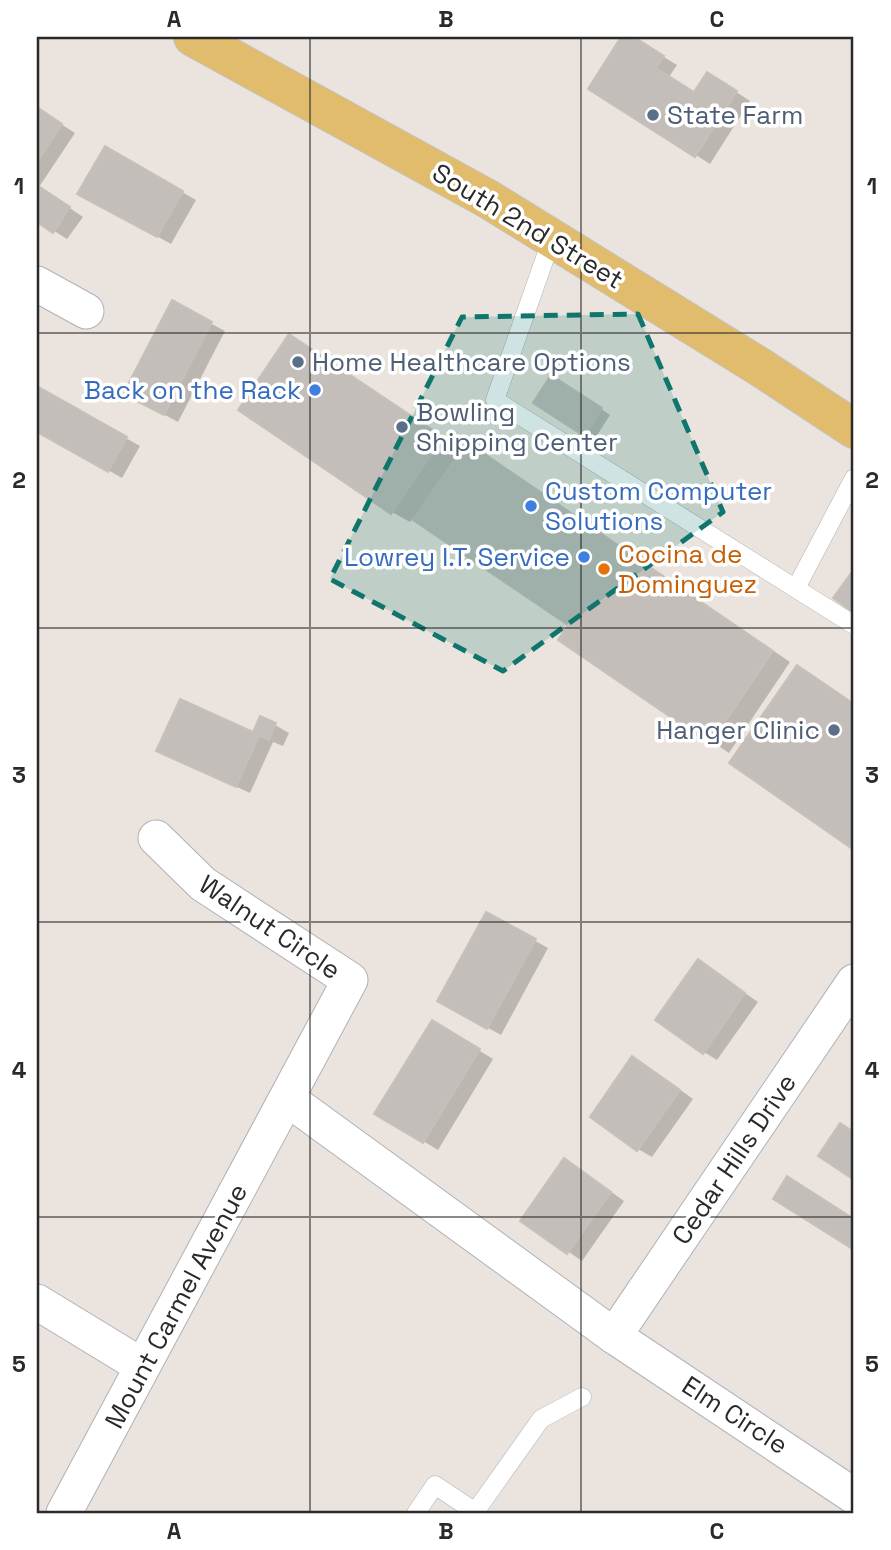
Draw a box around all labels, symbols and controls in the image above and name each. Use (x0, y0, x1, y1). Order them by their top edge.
text: A (167, 4, 182, 34)
text: B (438, 4, 454, 34)
text: C (710, 4, 724, 34)
place label: State Farm (667, 98, 803, 132)
marker: State Farm (645, 107, 661, 123)
street label: South 2nd Street (426, 156, 630, 296)
text: 1 (14, 171, 24, 201)
text: 1 (867, 171, 877, 201)
place label: Home Healthcare Options (312, 345, 631, 379)
marker: Home Healthcare Options (290, 354, 306, 370)
place label: Back on the Rack (84, 373, 301, 407)
marker: Back on the Rack (307, 382, 323, 398)
place label: Bowling Shipping Center (416, 395, 618, 459)
marker: Bowling Shipping Center (394, 419, 410, 435)
text: 2 (12, 465, 26, 495)
text: 2 (865, 465, 879, 495)
place label: Custom Computer Solutions (545, 474, 772, 538)
marker: Custom Computer Solutions (523, 498, 539, 514)
place label: Cocina de Dominguez (618, 537, 757, 601)
place label: Lowrey I.T. Service (344, 540, 570, 574)
marker: Lowrey I.T. Service (576, 549, 592, 565)
marker: Cocina de Dominguez (596, 561, 612, 577)
place label: Hanger Clinic (656, 713, 820, 747)
marker: Hanger Clinic (826, 722, 842, 738)
text: 3 (12, 760, 26, 790)
text: 3 (865, 760, 879, 790)
street label: Walnut Circle (193, 867, 347, 987)
text: 4 (12, 1055, 27, 1085)
text: 4 (865, 1055, 880, 1085)
street label: Cedar Hills Drive (664, 1067, 804, 1251)
street label: Mount Carmel Avenue (97, 1178, 255, 1434)
text: 5 (12, 1349, 26, 1379)
text: 5 (865, 1349, 879, 1379)
street label: Elm Circle (676, 1368, 794, 1462)
text: A (167, 1516, 182, 1546)
text: B (438, 1516, 454, 1546)
text: C (710, 1516, 724, 1546)

